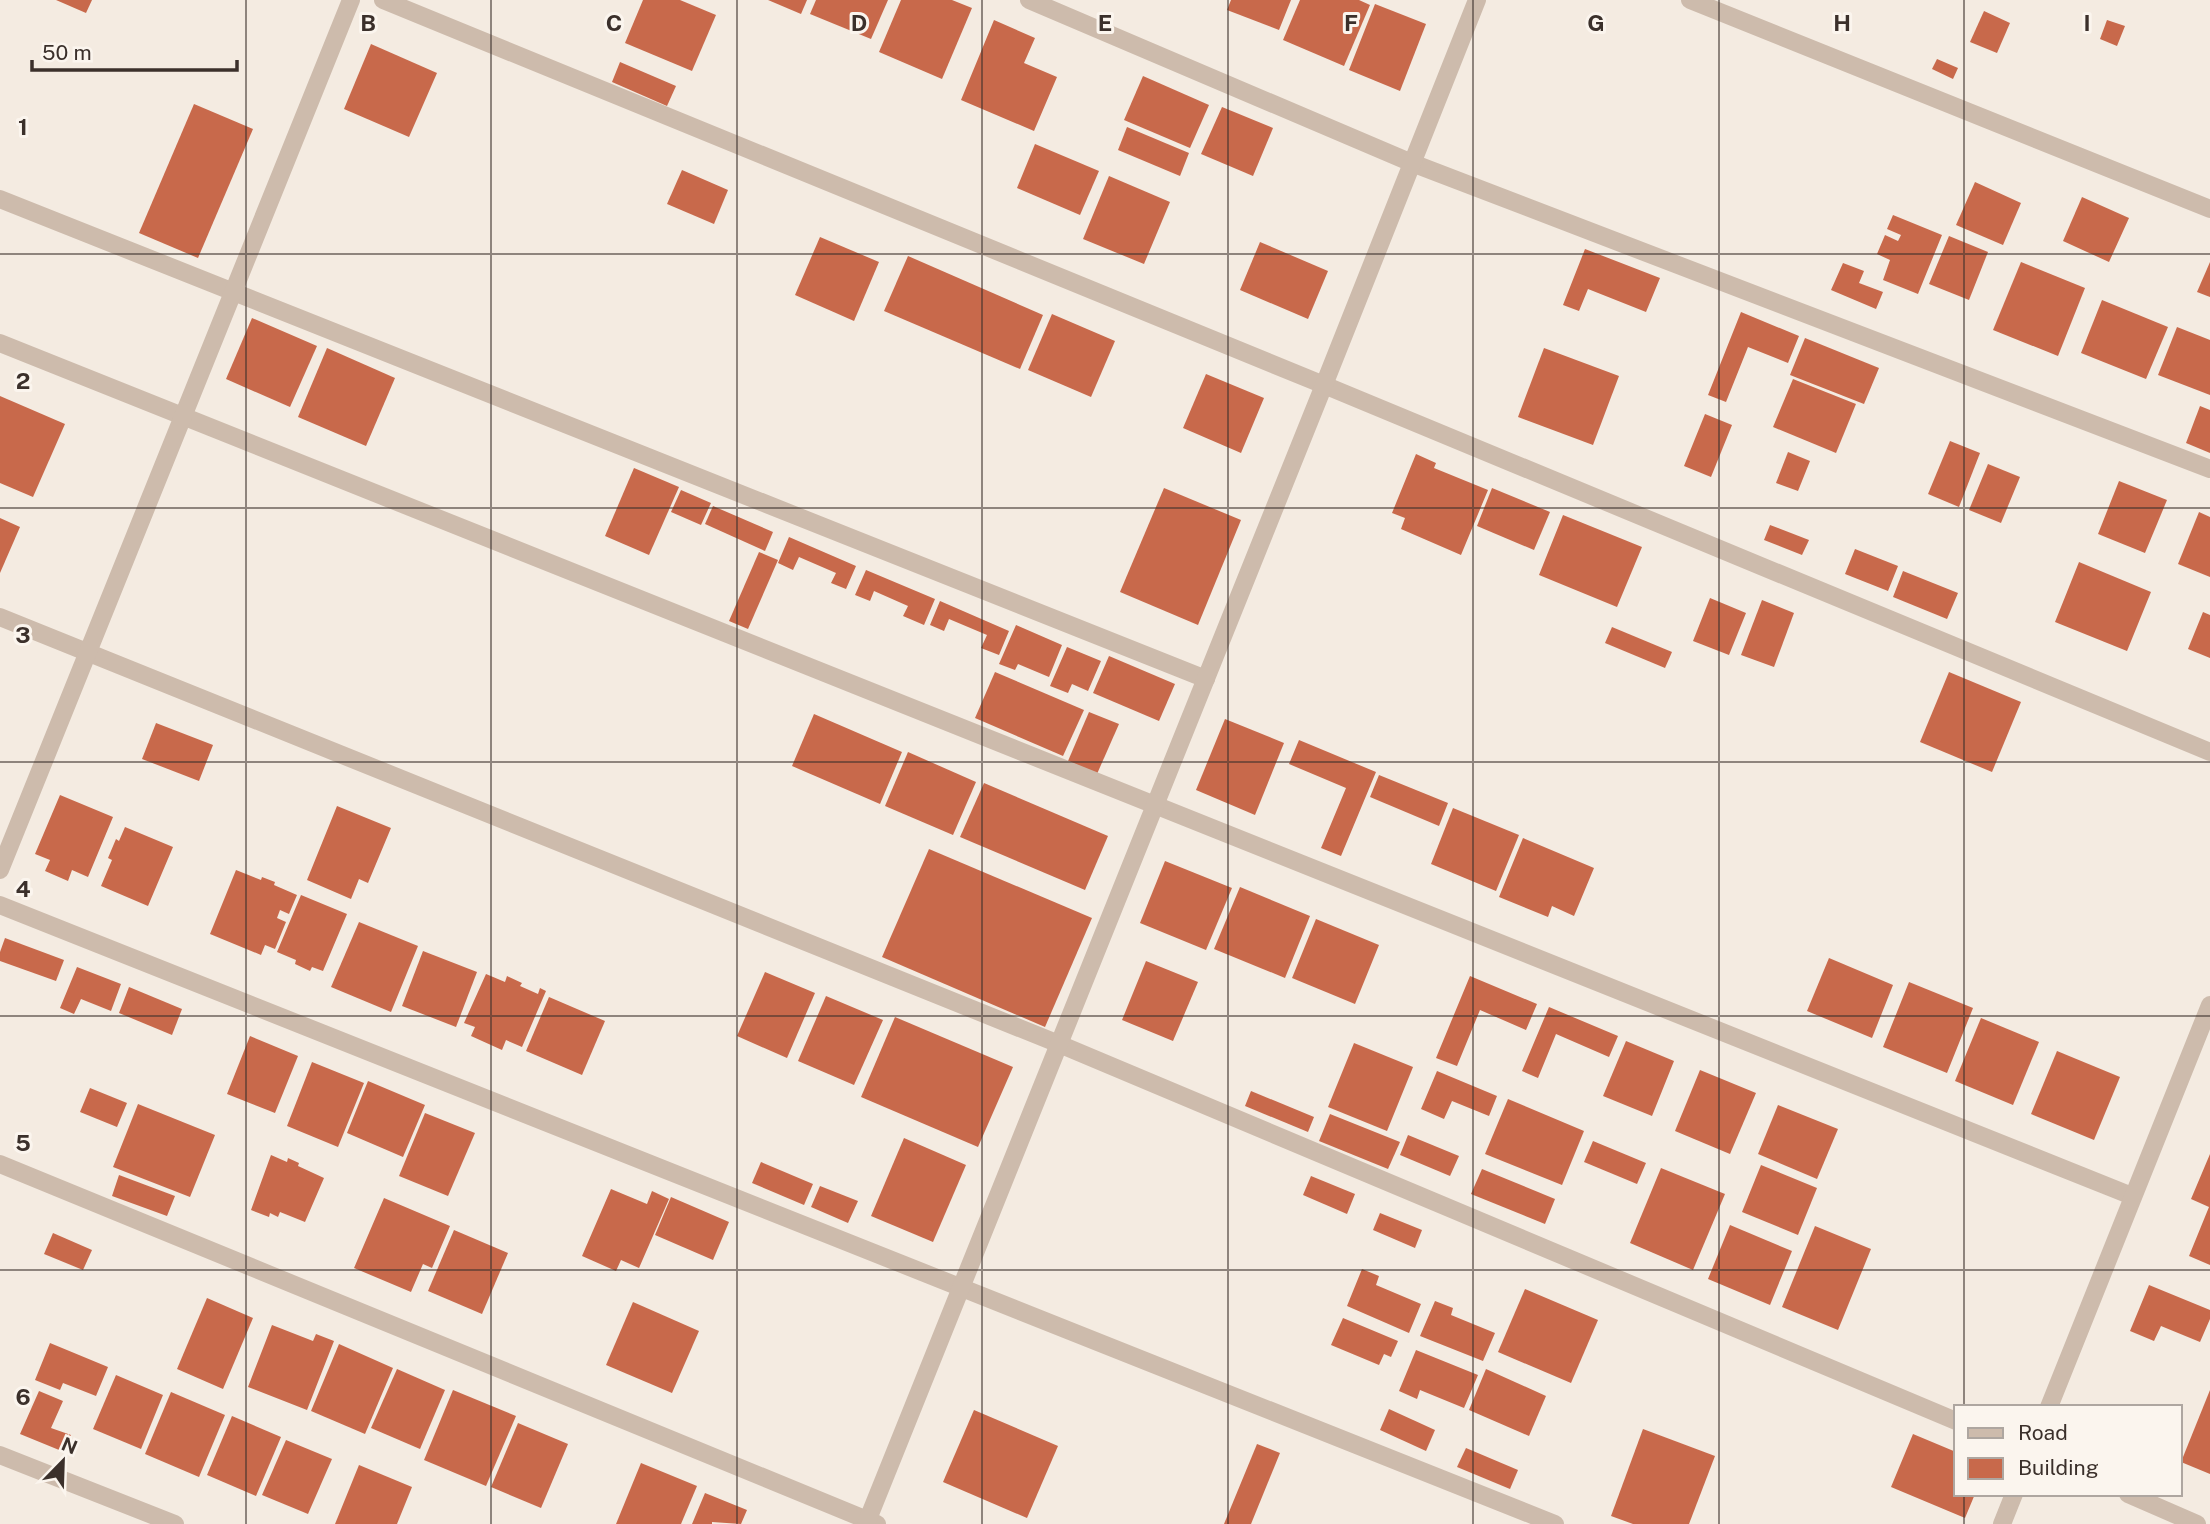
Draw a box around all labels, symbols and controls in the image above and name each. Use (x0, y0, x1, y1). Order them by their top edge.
text: B (360, 9, 376, 36)
text: C (606, 9, 622, 36)
text: D (851, 9, 867, 36)
text: E (1098, 9, 1112, 36)
text: F (1344, 9, 1358, 36)
text: G (1587, 9, 1605, 36)
text: H (1833, 9, 1851, 36)
text: I (2083, 9, 2091, 36)
scale bar (32, 28, 236, 72)
text: 50 m (42, 40, 92, 65)
text: 1 (18, 113, 28, 140)
text: 2 (16, 367, 30, 394)
text: 3 (15, 621, 31, 648)
text: 4 (15, 875, 31, 902)
text: 5 (15, 1129, 31, 1156)
text: 6 (15, 1383, 31, 1410)
legend (1954, 1405, 2182, 1496)
text: Road (2018, 1420, 2068, 1445)
north arrow (28, 1426, 98, 1496)
text: N (59, 1432, 81, 1458)
text: Building (2018, 1455, 2099, 1480)

